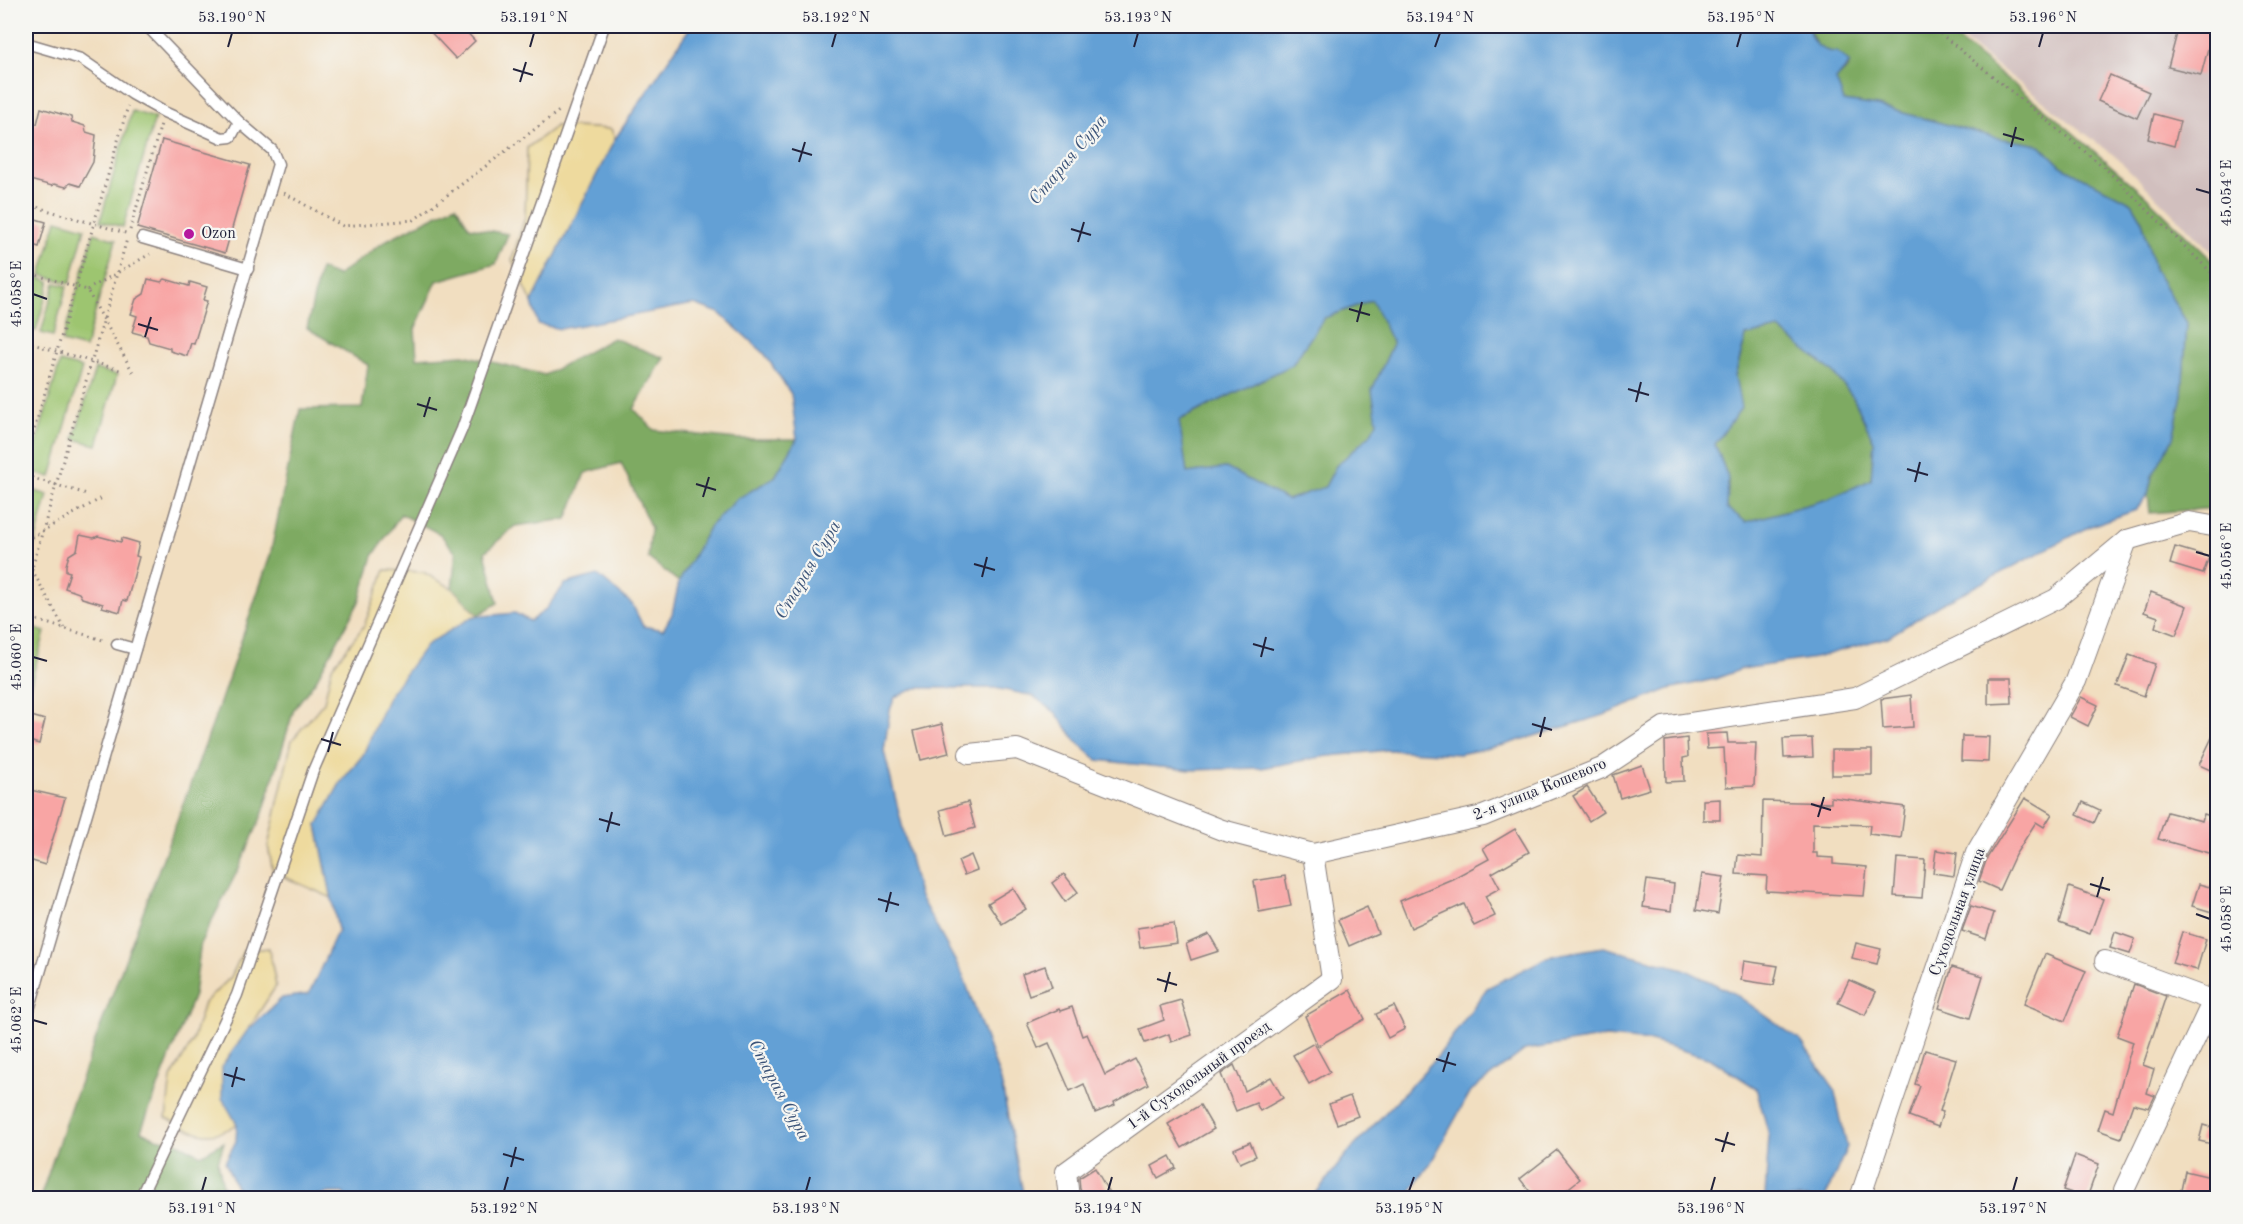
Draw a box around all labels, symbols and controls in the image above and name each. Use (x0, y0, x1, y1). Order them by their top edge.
text: 53.190°N (198, 11, 266, 26)
text: 53.191°N (500, 11, 568, 26)
text: 53.192°N (802, 11, 870, 26)
text: 53.193°N (1104, 11, 1172, 26)
text: 53.194°N (1406, 11, 1474, 26)
text: 53.195°N (1707, 11, 1775, 26)
text: 53.196°N (2009, 11, 2077, 26)
water label: Старая Сура (1025, 111, 1111, 208)
text: 45.054°E (2220, 160, 2235, 226)
place label: Ozon (201, 226, 236, 242)
marker: Ozon (182, 227, 196, 241)
text: 45.058°E (10, 261, 25, 327)
water label: Старая Сура (772, 517, 844, 622)
text: 45.056°E (2220, 523, 2235, 589)
text: 45.060°E (10, 624, 25, 690)
street label: 2-я улица Кошевого (1471, 756, 1609, 824)
street label: Суходольная улица (1927, 846, 1989, 978)
text: 45.058°E (2220, 886, 2235, 952)
text: 45.062°E (10, 987, 25, 1053)
street label: 1-й Суходольный проезд (1124, 1019, 1274, 1133)
water label: Старая Сура (745, 1037, 813, 1144)
text: 53.191°N (168, 1202, 236, 1217)
text: 53.192°N (470, 1202, 538, 1217)
text: 53.193°N (772, 1202, 840, 1217)
text: 53.194°N (1074, 1202, 1142, 1217)
text: 53.195°N (1375, 1202, 1443, 1217)
text: 53.196°N (1677, 1202, 1745, 1217)
text: 53.197°N (1979, 1202, 2047, 1217)

